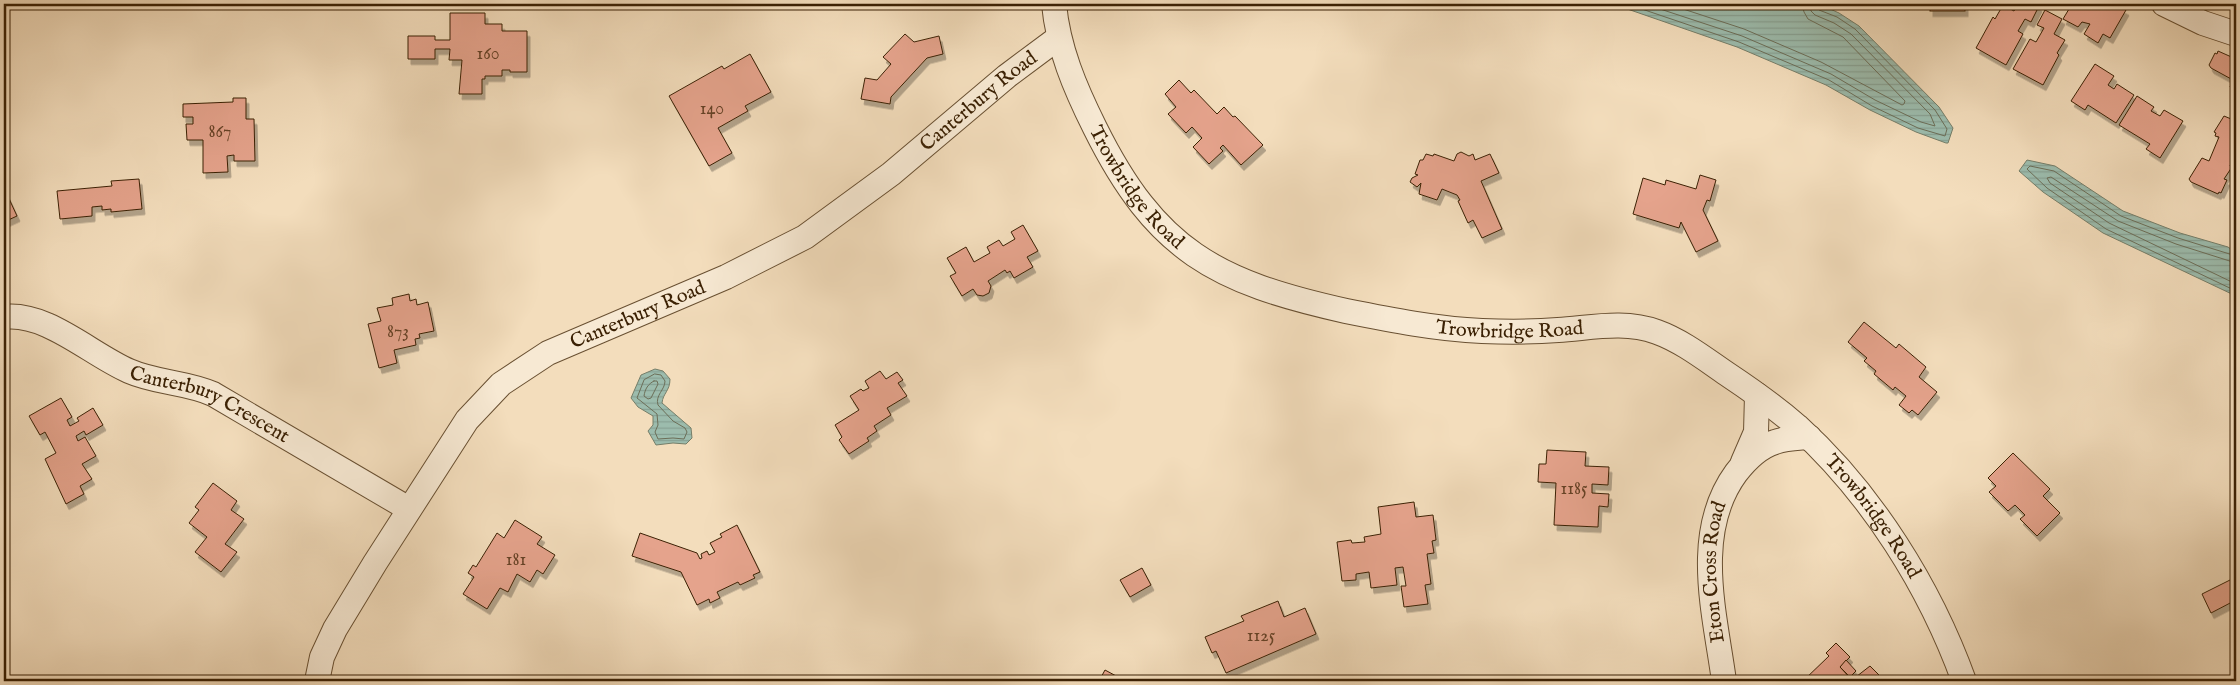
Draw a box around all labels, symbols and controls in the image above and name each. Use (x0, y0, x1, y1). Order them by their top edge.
house number: 160 (476, 43, 500, 66)
street label: Canterbury Road (915, 45, 1042, 157)
house number: 140 (700, 98, 724, 121)
house number: 867 (208, 121, 232, 144)
street label: Trowbridge Road (1083, 121, 1190, 255)
street label: Canterbury Road (566, 275, 710, 355)
street label: Trowbridge Road (1434, 314, 1585, 344)
house number: 873 (387, 321, 409, 344)
street label: Canterbury Crescent (126, 360, 294, 449)
street label: Trowbridge Road (1820, 449, 1927, 583)
house number: 1185 (1561, 478, 1588, 501)
street label: Eton Cross Road (1697, 498, 1732, 645)
house number: 181 (506, 549, 526, 572)
house number: 1125 (1247, 625, 1276, 648)

